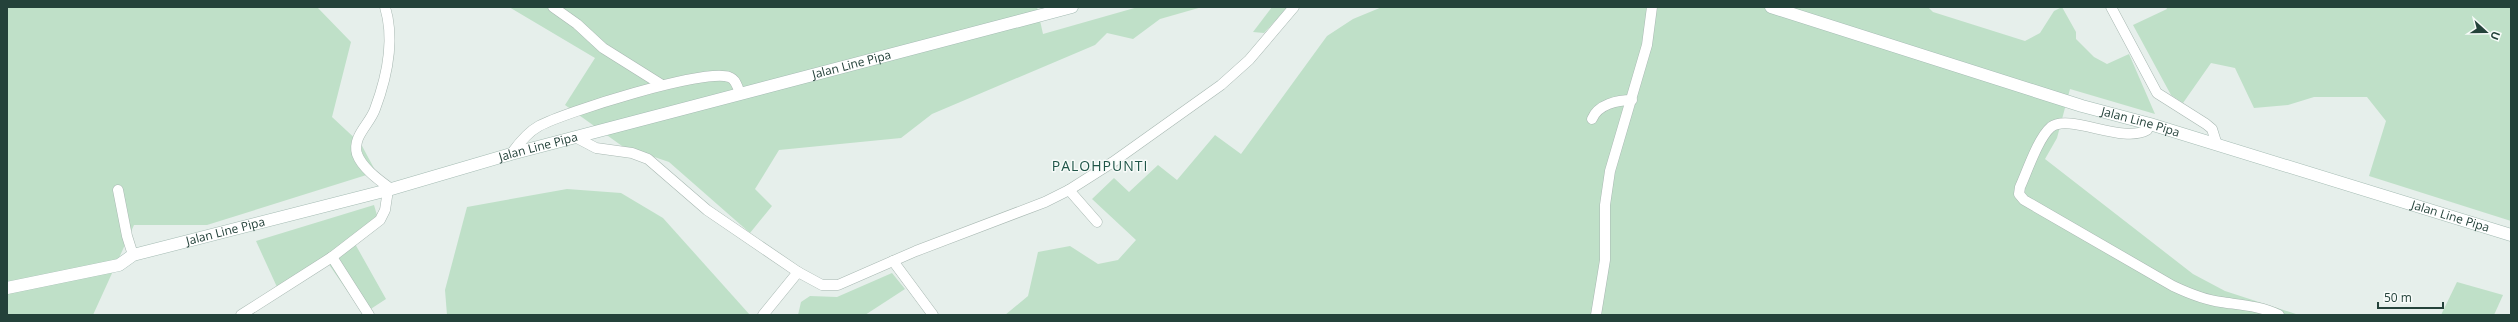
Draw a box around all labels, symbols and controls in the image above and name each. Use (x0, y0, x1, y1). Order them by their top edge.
north arrow (2466, 12, 2506, 52)
text: U (2487, 29, 2504, 42)
street label: Jalan Line Pipa (809, 46, 893, 83)
street label: Jalan Line Pipa (2098, 102, 2182, 141)
street label: Jalan Line Pipa (496, 128, 579, 165)
district label: PALOHPUNTI (1052, 156, 1148, 175)
street label: Jalan Line Pipa (2408, 196, 2492, 236)
street label: Jalan Line Pipa (183, 213, 267, 249)
scale bar (2378, 284, 2443, 310)
text: 50 m (2384, 289, 2412, 306)

